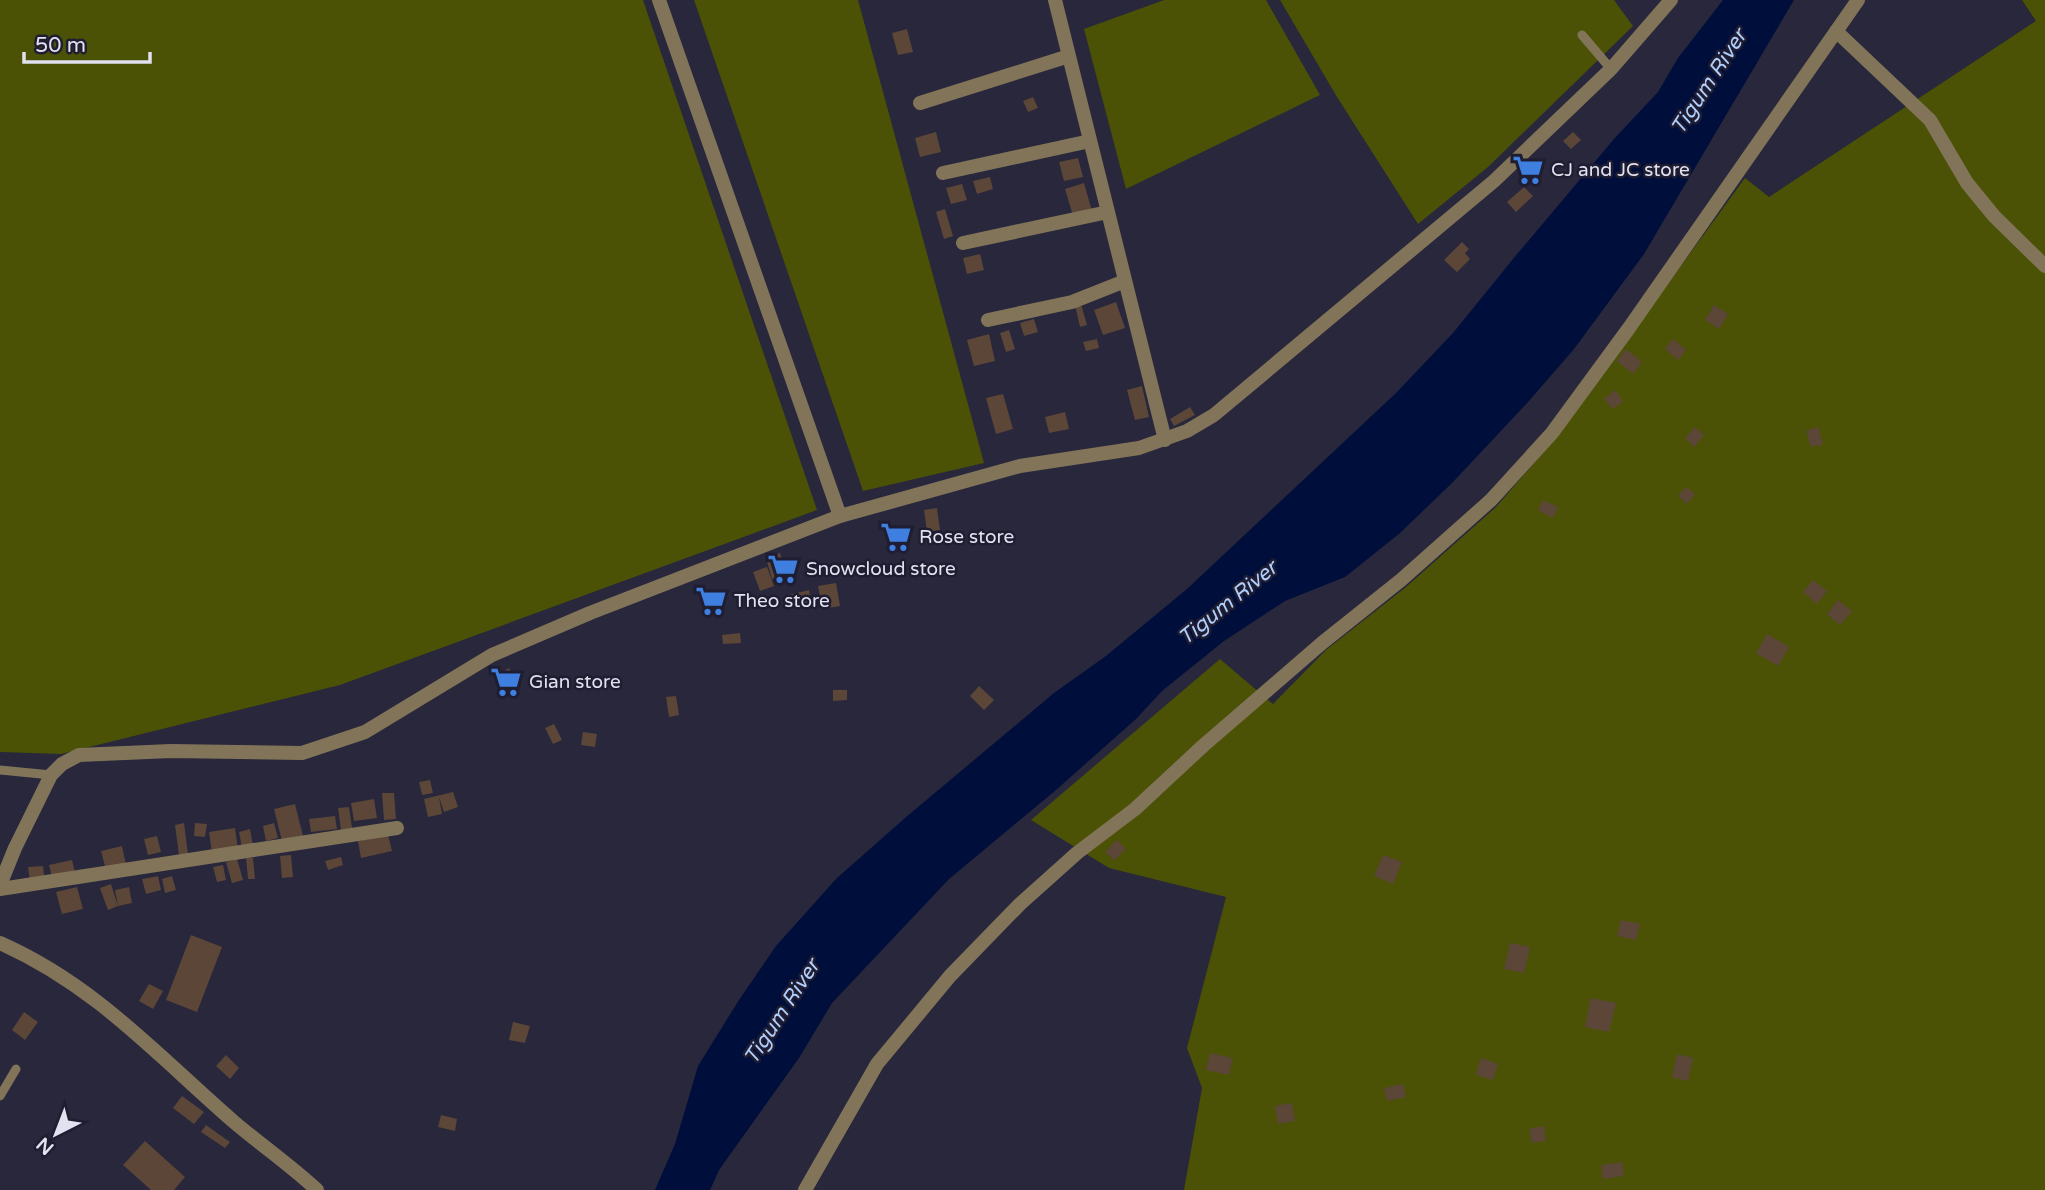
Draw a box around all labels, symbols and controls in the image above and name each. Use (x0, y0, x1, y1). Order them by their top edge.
scale bar (24, 21, 150, 65)
water label: Tigum River (1666, 23, 1754, 139)
text: 50 m (35, 33, 86, 58)
supermarket icon: CJ and JC store (1511, 153, 1545, 187)
place label: CJ and JC store (1551, 159, 1690, 181)
supermarket icon: Rose store (879, 520, 913, 554)
place label: Rose store (919, 526, 1014, 548)
supermarket icon: Snowcloud store (766, 552, 800, 586)
water label: Tigum River (1174, 554, 1285, 650)
place label: Snowcloud store (806, 558, 956, 580)
supermarket icon: Theo store (694, 584, 728, 618)
place label: Theo store (734, 590, 830, 612)
supermarket icon: Gian store (489, 665, 523, 699)
place label: Gian store (529, 671, 621, 693)
water label: Tigum River (739, 953, 827, 1069)
north arrow (21, 1099, 91, 1169)
text: N (32, 1133, 58, 1159)

